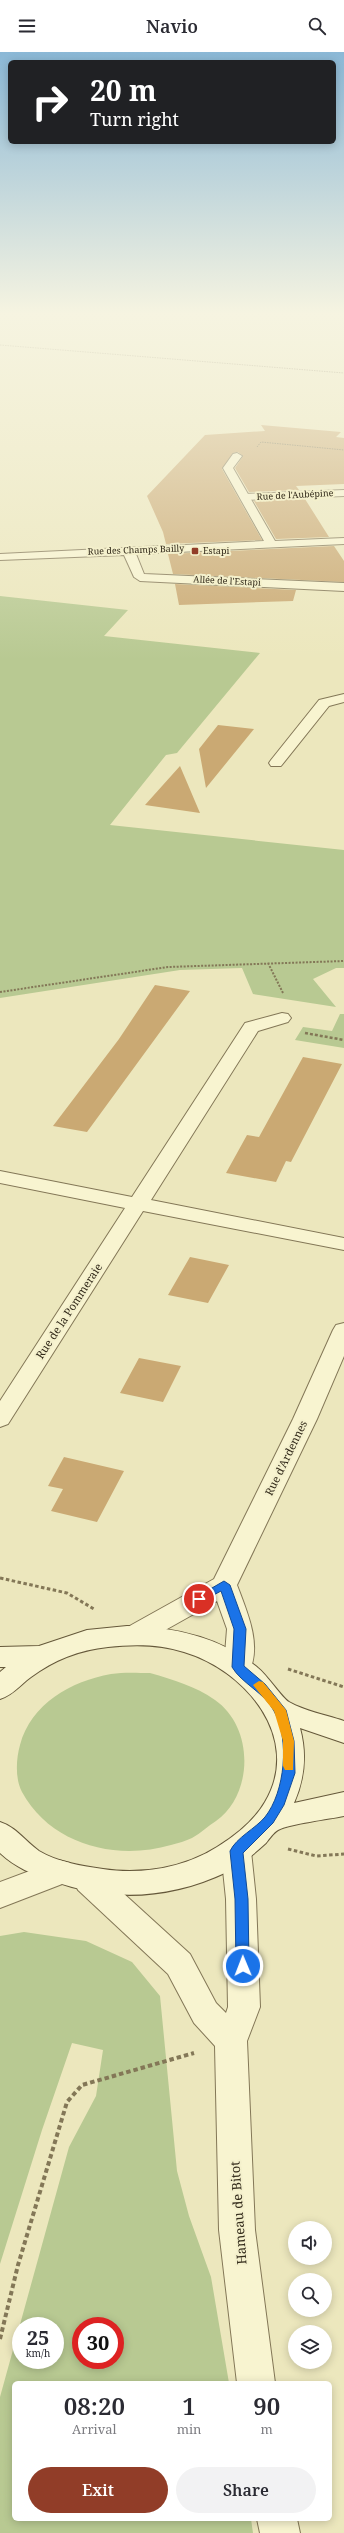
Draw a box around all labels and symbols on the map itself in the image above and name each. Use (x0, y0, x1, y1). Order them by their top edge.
street label: Rue de l'Aubépine (256, 486, 334, 503)
street label: Rue des Champs Bailly (87, 541, 185, 558)
place label: Estapi (203, 544, 229, 557)
marker: Estapi (190, 546, 200, 556)
street label: Allée de l'Estapi (193, 572, 261, 589)
street label: Rue de la Pommeraie (32, 1260, 105, 1361)
street label: Rue d'Ardennes (261, 1418, 310, 1498)
pin (182, 1582, 216, 1616)
position arrow (222, 1945, 264, 1987)
street label: Hameau de Bitot (225, 2160, 251, 2265)
speed limit sign: 30 (72, 2317, 124, 2369)

